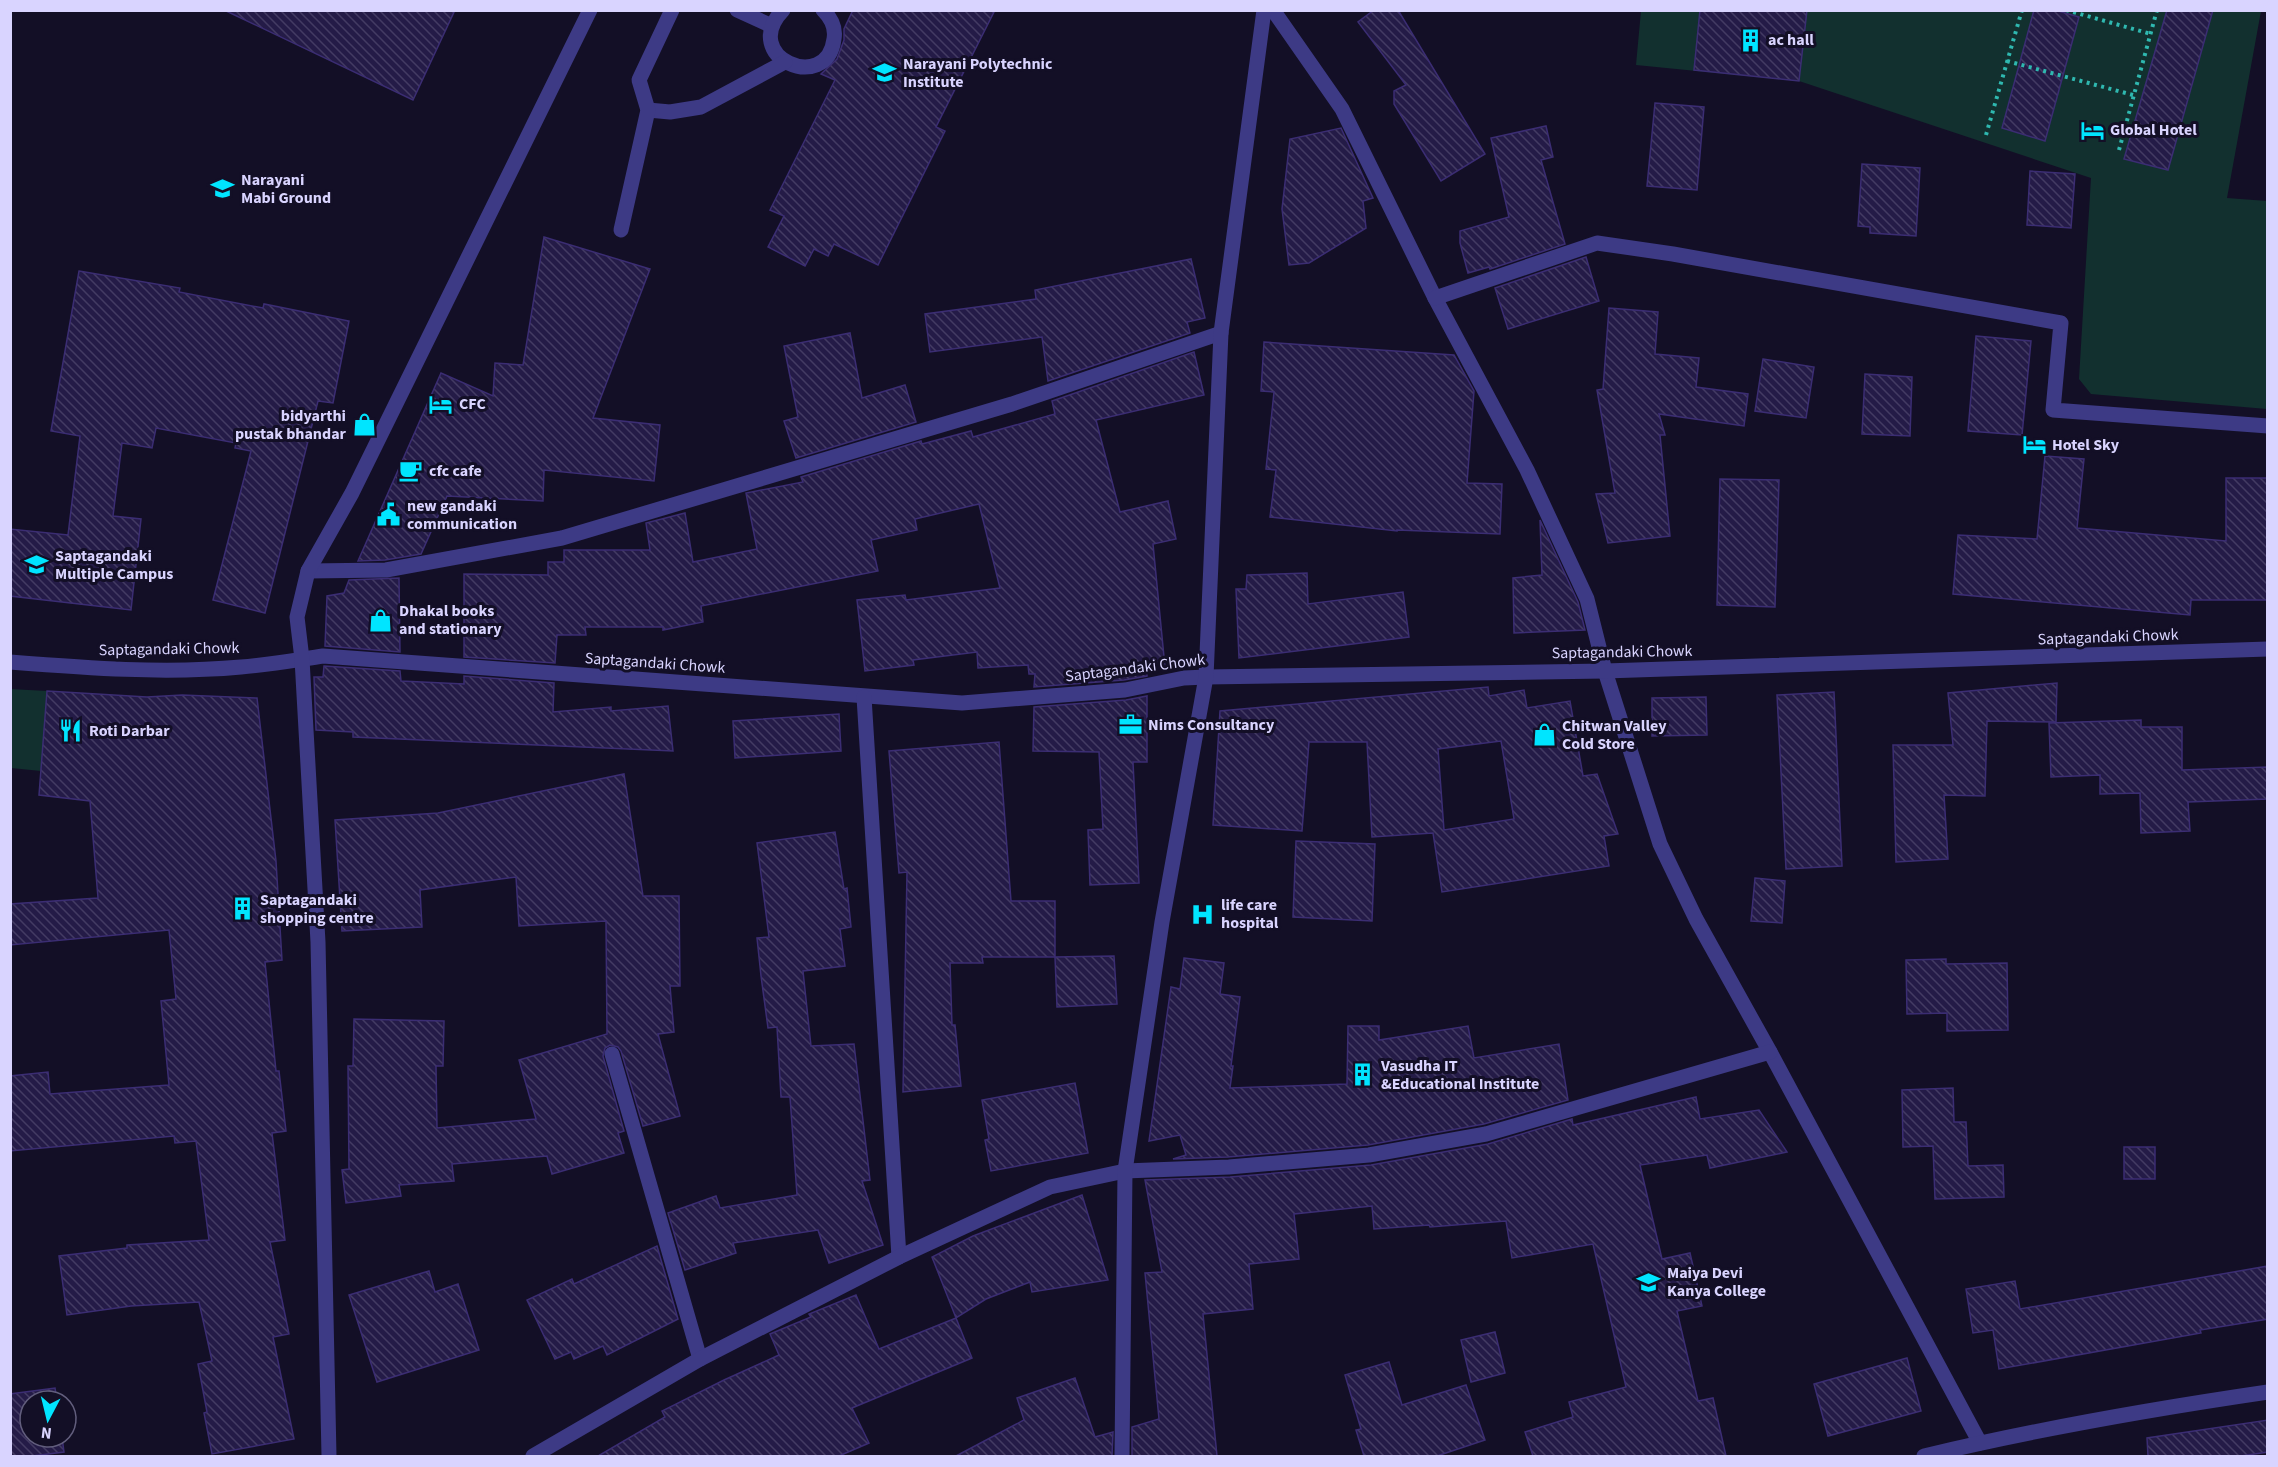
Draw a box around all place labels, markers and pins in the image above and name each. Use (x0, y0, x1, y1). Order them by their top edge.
building icon: ac hall (1737, 27, 1763, 53)
place label: ac hall (1768, 29, 1814, 51)
place label: Narayani Polytechnic Institute (903, 53, 1053, 93)
school or university icon: Narayani Polytechnic Institute (872, 60, 898, 86)
hotel icon: Global Hotel (2079, 117, 2105, 143)
place label: Global Hotel (2110, 119, 2197, 141)
place label: Narayani Mabi Ground (241, 169, 331, 209)
school or university icon: Narayani Mabi Ground (210, 176, 236, 202)
hotel icon: CFC (428, 391, 454, 417)
place label: CFC (459, 393, 486, 415)
place label: bidyarthi pustak bhandar (235, 405, 347, 445)
shop icon: bidyarthi pustak bhandar (351, 412, 377, 438)
hotel icon: Hotel Sky (2021, 432, 2047, 458)
place label: Hotel Sky (2052, 434, 2120, 456)
cafe icon: cfc cafe (398, 458, 424, 484)
place label: cfc cafe (429, 460, 482, 482)
place label: new gandaki communication (407, 495, 517, 535)
public building icon: new gandaki communication (376, 502, 402, 528)
place label: Saptagandaki Multiple Campus (55, 545, 173, 585)
school or university icon: Saptagandaki Multiple Campus (24, 552, 50, 578)
place label: Dhakal books and stationary (399, 600, 502, 640)
shop icon: Dhakal books and stationary (368, 607, 394, 633)
office icon: Nims Consultancy (1117, 712, 1143, 738)
place label: Nims Consultancy (1148, 714, 1275, 736)
place label: Chitwan Valley Cold Store (1562, 715, 1667, 755)
restaurant icon: Roti Darbar (58, 718, 84, 744)
place label: Roti Darbar (89, 720, 170, 742)
shop icon: Chitwan Valley Cold Store (1531, 722, 1557, 748)
place label: Saptagandaki shopping centre (260, 889, 374, 929)
place label: life care hospital (1221, 894, 1279, 934)
building icon: Saptagandaki shopping centre (229, 896, 255, 922)
hospital icon: life care hospital (1190, 901, 1216, 927)
place label: Vasudha IT &Educational Institute (1380, 1055, 1539, 1095)
building icon: Vasudha IT &Educational Institute (1350, 1062, 1376, 1088)
place label: Maiya Devi Kanya College (1667, 1262, 1766, 1302)
school or university icon: Maiya Devi Kanya College (1636, 1269, 1662, 1295)

